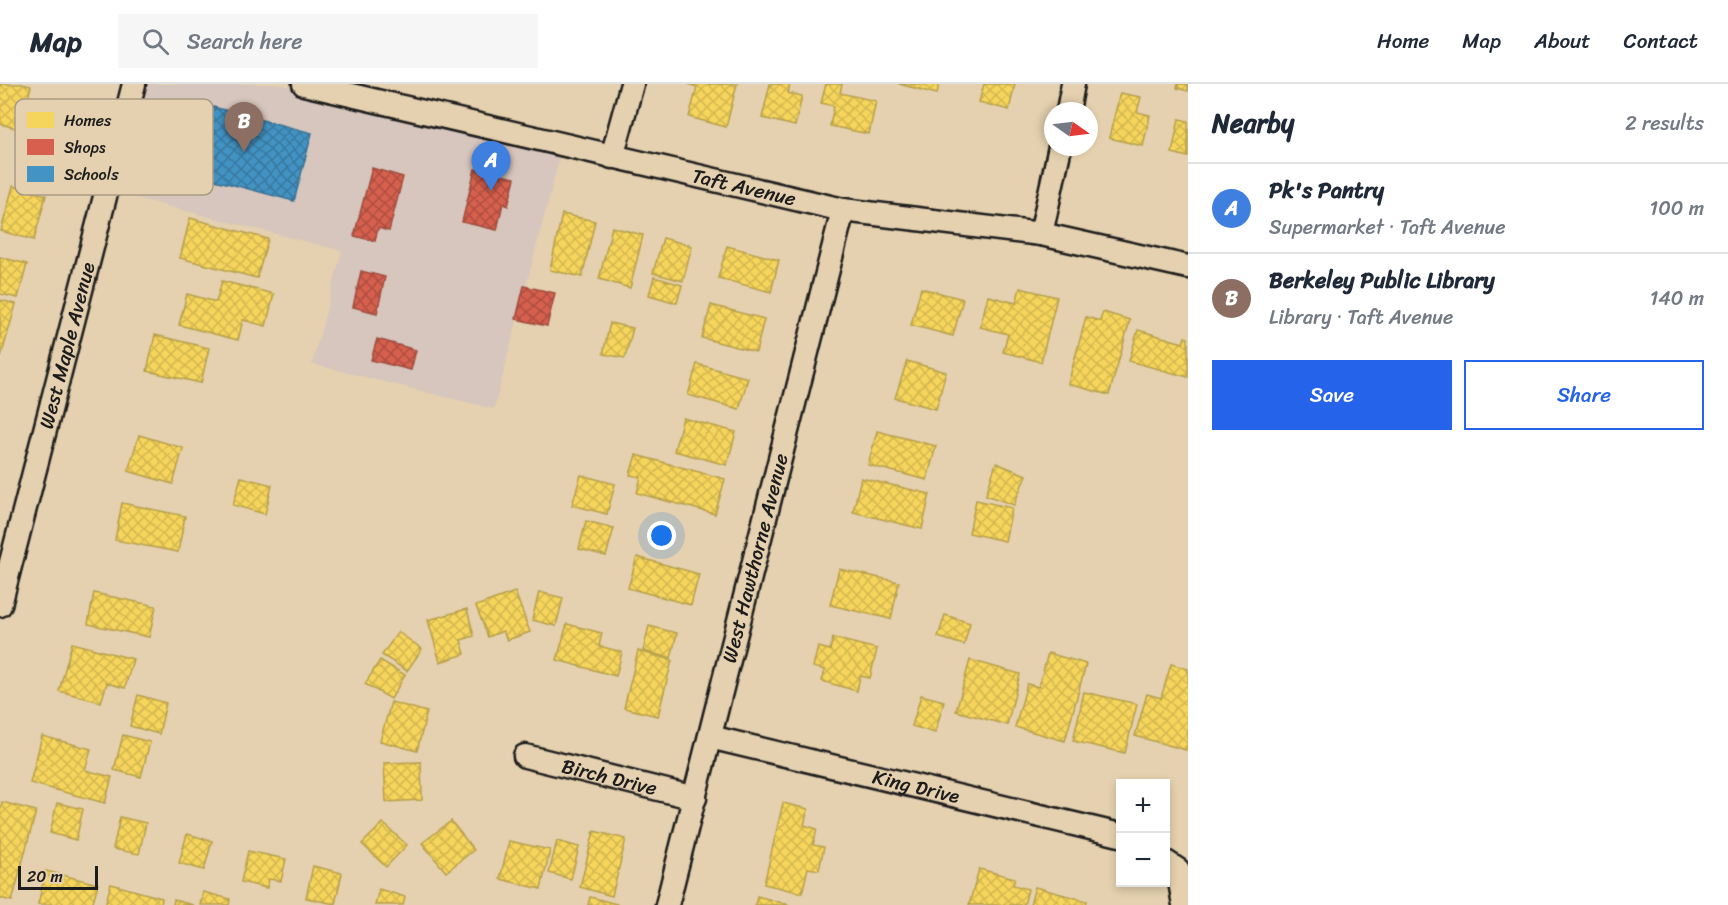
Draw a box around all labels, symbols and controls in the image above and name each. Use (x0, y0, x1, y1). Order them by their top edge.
search box (118, 14, 538, 68)
text: Map (30, 17, 82, 66)
text: Search here (187, 22, 303, 61)
text: Home (1377, 22, 1429, 60)
text: Map (1462, 22, 1501, 60)
text: About (1534, 22, 1591, 60)
text: Contact (1624, 22, 1698, 60)
icon: search (139, 25, 172, 58)
legend (15, 99, 213, 195)
text: Nearby (1212, 100, 1294, 146)
north arrow (1044, 102, 1098, 156)
pin: B (224, 103, 264, 152)
text: Homes (64, 106, 112, 135)
text: 2 results (1625, 106, 1704, 141)
text: Shops (64, 133, 106, 162)
pin: A (472, 141, 510, 191)
street label: Taft Avenue (688, 158, 800, 216)
text: Schools (64, 160, 119, 189)
text: Pk's Pantry (1269, 171, 1384, 210)
text: A (1225, 191, 1238, 226)
text: 100 m (1650, 191, 1704, 226)
text: Supermarket · Taft Avenue (1269, 210, 1506, 245)
street label: West Maple Avenue (29, 258, 106, 433)
text: Berkeley Public Library (1269, 261, 1495, 300)
text: B (1225, 281, 1238, 316)
text: 140 m (1650, 281, 1704, 316)
text: Library · Taft Avenue (1269, 300, 1453, 335)
button: Save (1212, 360, 1452, 430)
button: Share (1464, 360, 1704, 430)
street label: West Hawthorne Avenue (712, 450, 799, 667)
your location (647, 521, 676, 550)
street label: Birch Drive (558, 749, 661, 806)
street label: King Drive (869, 759, 964, 814)
map controls (1116, 779, 1170, 887)
button: + (1116, 779, 1170, 833)
button: − (1116, 833, 1170, 887)
text: 20 m (27, 862, 63, 891)
scale bar (18, 863, 98, 890)

